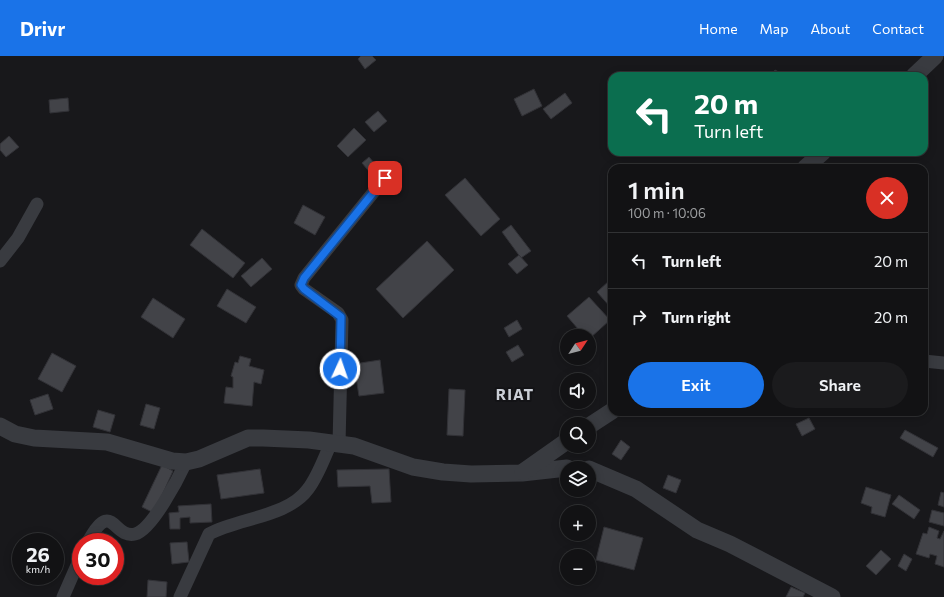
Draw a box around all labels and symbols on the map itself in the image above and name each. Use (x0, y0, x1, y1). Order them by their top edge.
pin (368, 161, 402, 195)
north arrow (560, 329, 596, 365)
position arrow (319, 348, 361, 390)
district label: RIAT (496, 385, 534, 403)
speed limit sign: 30 (72, 533, 124, 585)

